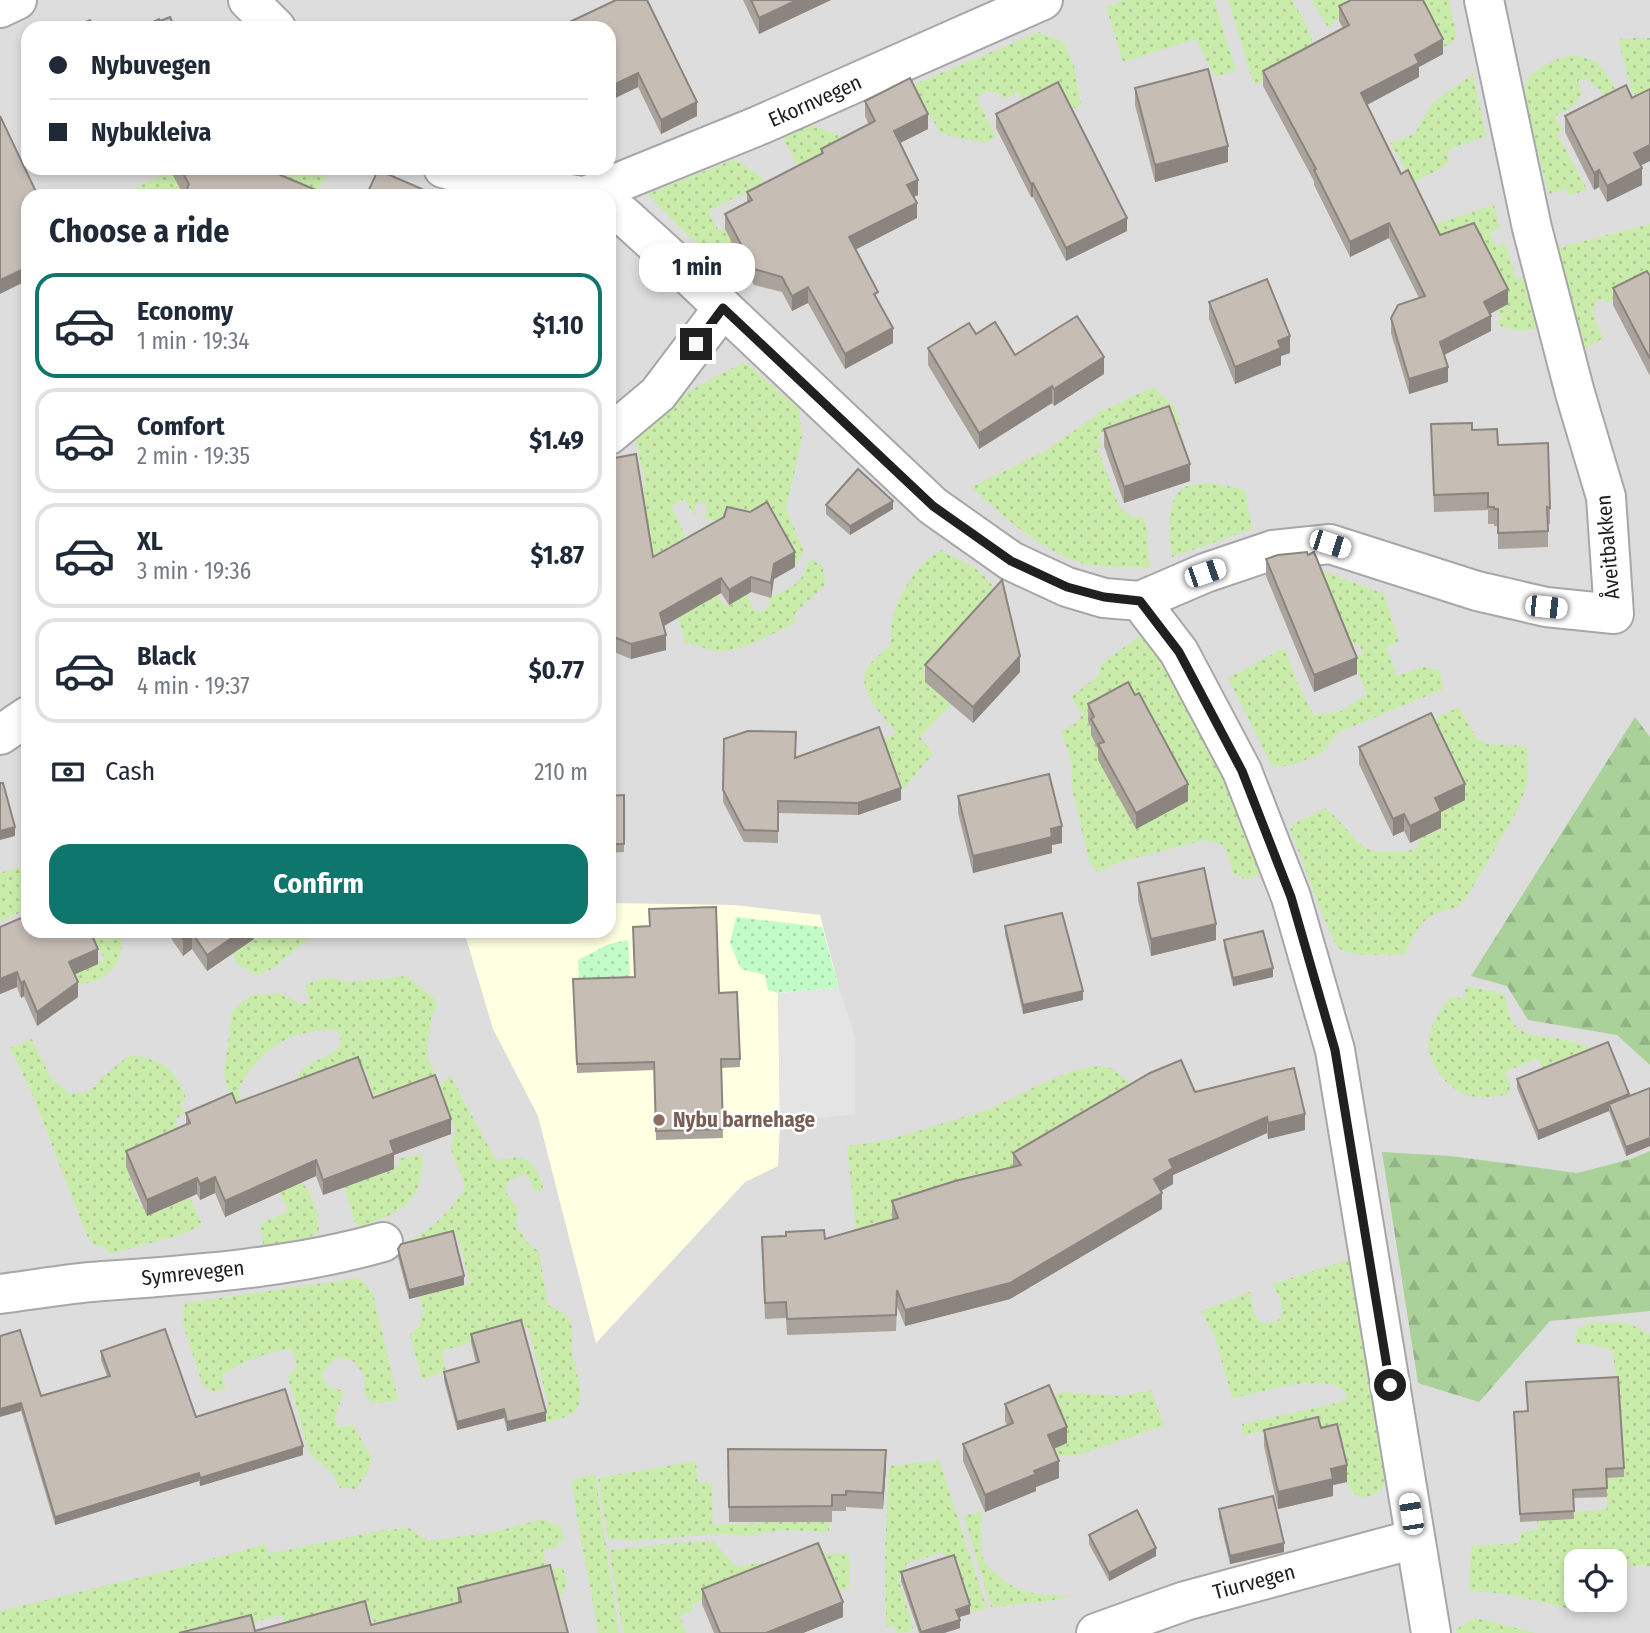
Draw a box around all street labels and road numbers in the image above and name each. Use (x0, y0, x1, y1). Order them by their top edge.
street label: Ekornvegen (764, 69, 866, 133)
street label: Åveitbakken (1590, 494, 1626, 600)
street label: Symrevegen (140, 1255, 246, 1291)
street label: Tiurvegen (1210, 1559, 1298, 1605)

